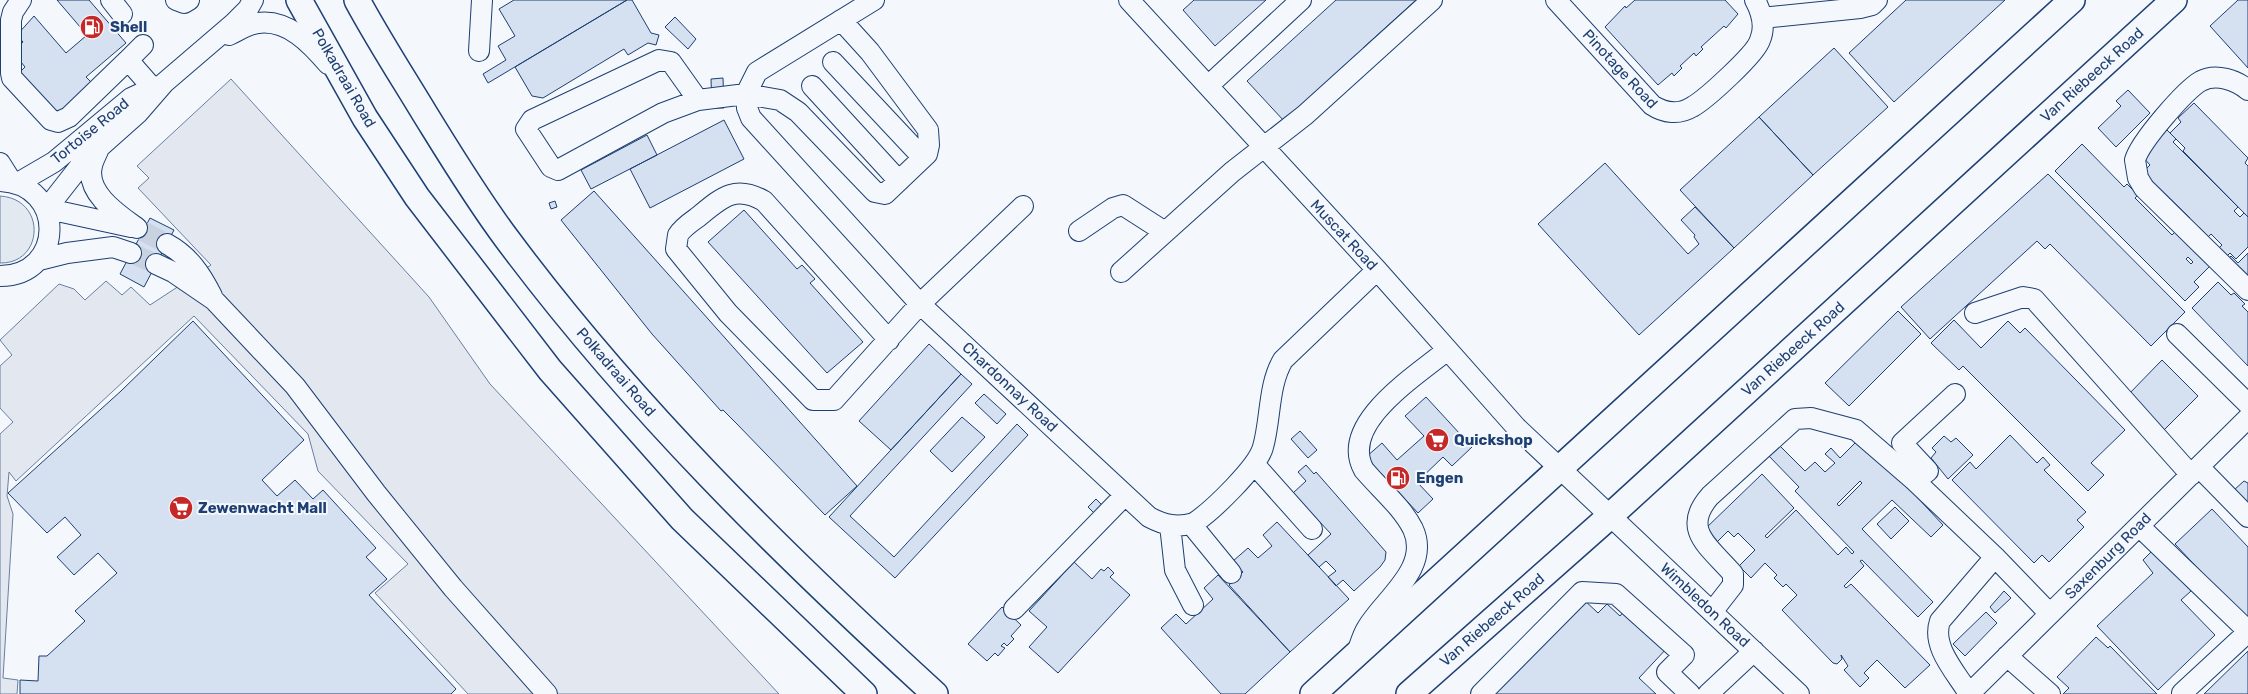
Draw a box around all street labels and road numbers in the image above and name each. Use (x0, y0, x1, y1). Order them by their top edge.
street label: Van Riebeeck Road (2037, 24, 2147, 126)
street label: Polkadraai Road (308, 25, 380, 131)
street label: Pinotage Road (1579, 26, 1661, 112)
street label: Tortoise Road (47, 94, 133, 168)
street label: Muscat Road (1307, 196, 1381, 274)
street label: Van Riebeeck Road (1738, 298, 1848, 400)
street label: Polkadraai Road (573, 324, 659, 420)
street label: Chardonnay Road (959, 338, 1061, 436)
street label: Saxenburg Road (2061, 509, 2155, 603)
street label: Wimbledon Road (1657, 559, 1753, 651)
street label: Van Riebeeck Road (1436, 570, 1548, 670)

